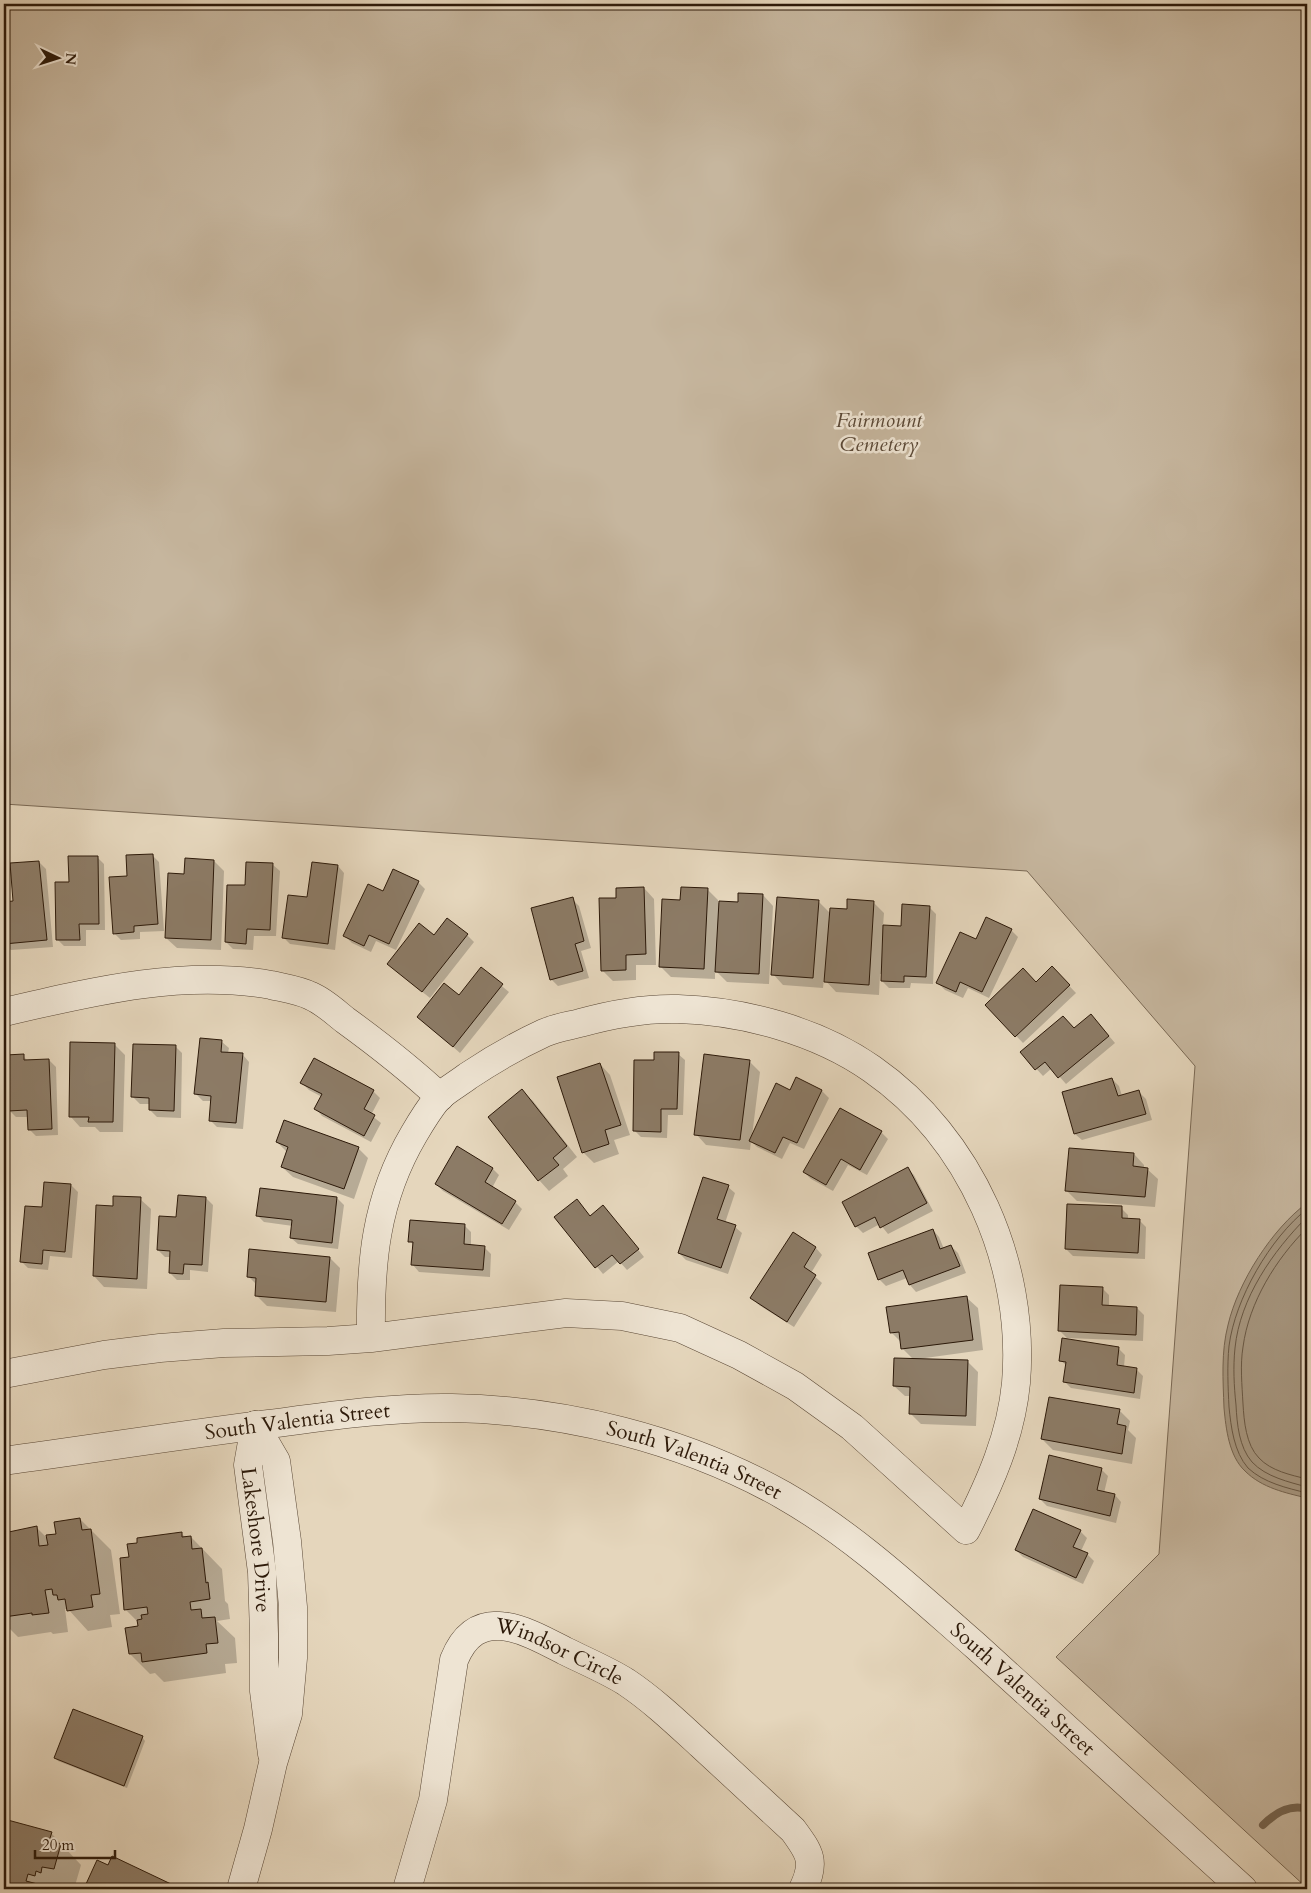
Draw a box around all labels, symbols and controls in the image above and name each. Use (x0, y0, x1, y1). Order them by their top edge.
north arrow (32, 32, 82, 82)
text: N (61, 52, 80, 66)
park label: Fairmount Cemetery (836, 406, 923, 459)
street label: South Valentia Street (203, 1396, 391, 1447)
street label: South Valentia Street (603, 1414, 788, 1507)
street label: Lakeshore Drive (233, 1465, 277, 1613)
street label: Windsor Circle (492, 1611, 629, 1693)
street label: South Valentia Street (944, 1616, 1102, 1763)
scale bar (35, 1828, 115, 1860)
text: 20 m (42, 1835, 74, 1855)

